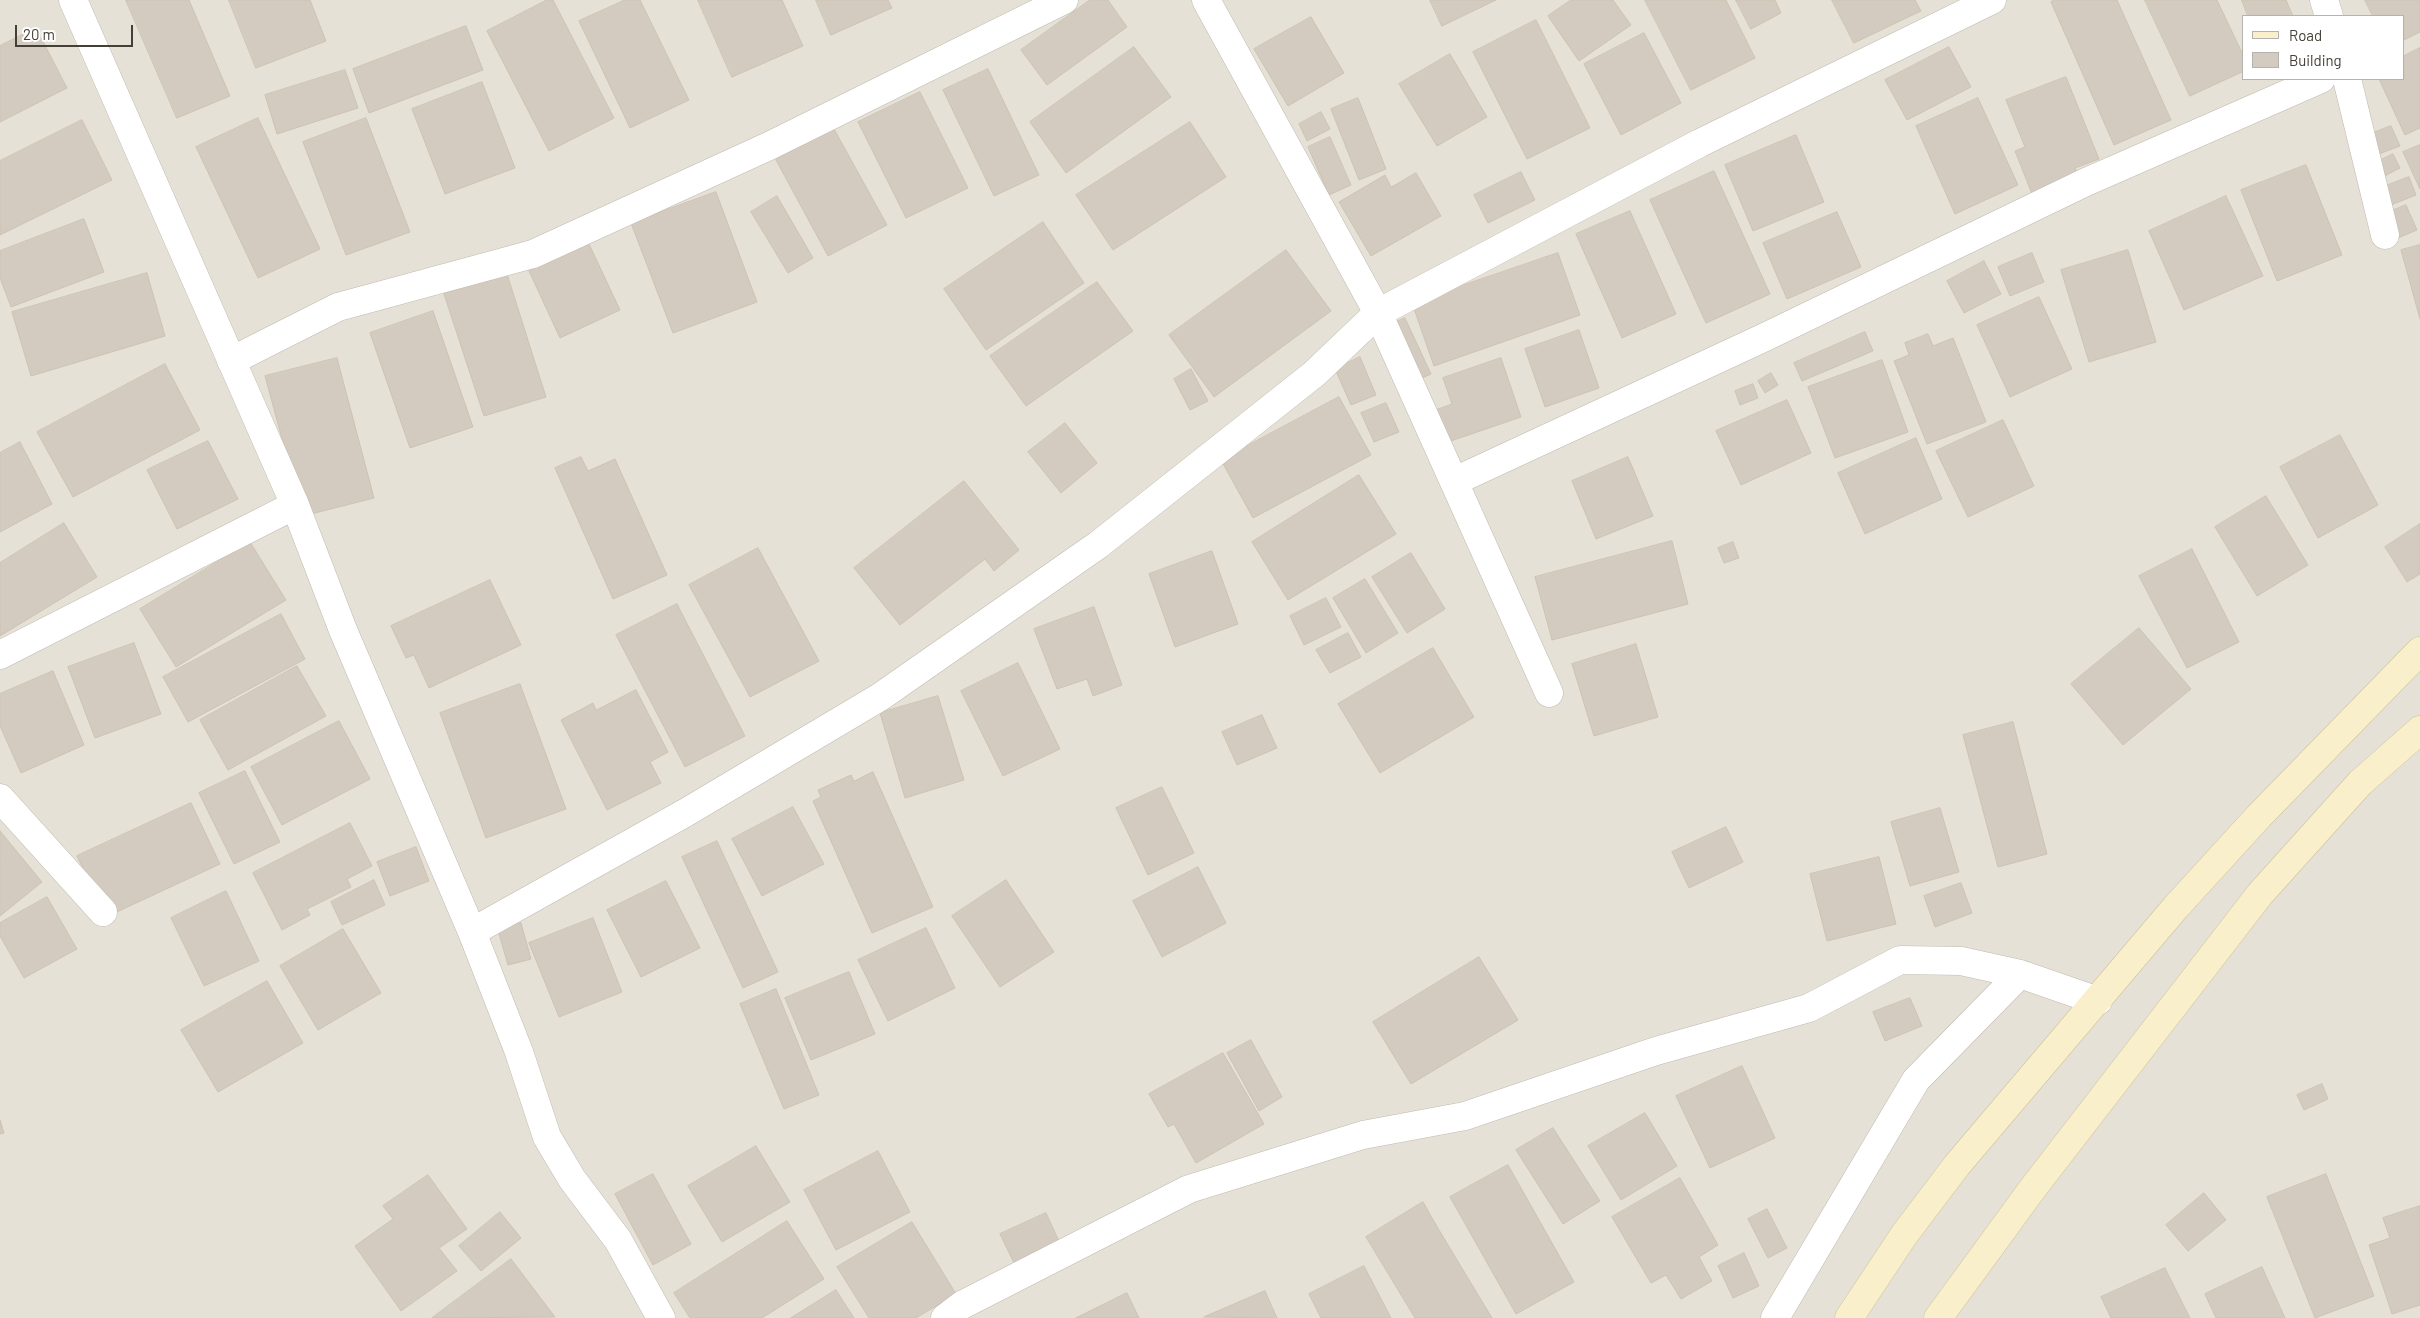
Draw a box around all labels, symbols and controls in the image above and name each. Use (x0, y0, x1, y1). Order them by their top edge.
scale bar (18, 15, 135, 47)
legend (2242, 15, 2405, 80)
text: 20 m (23, 25, 55, 43)
text: Road (2289, 26, 2322, 44)
text: Building (2289, 51, 2342, 69)

